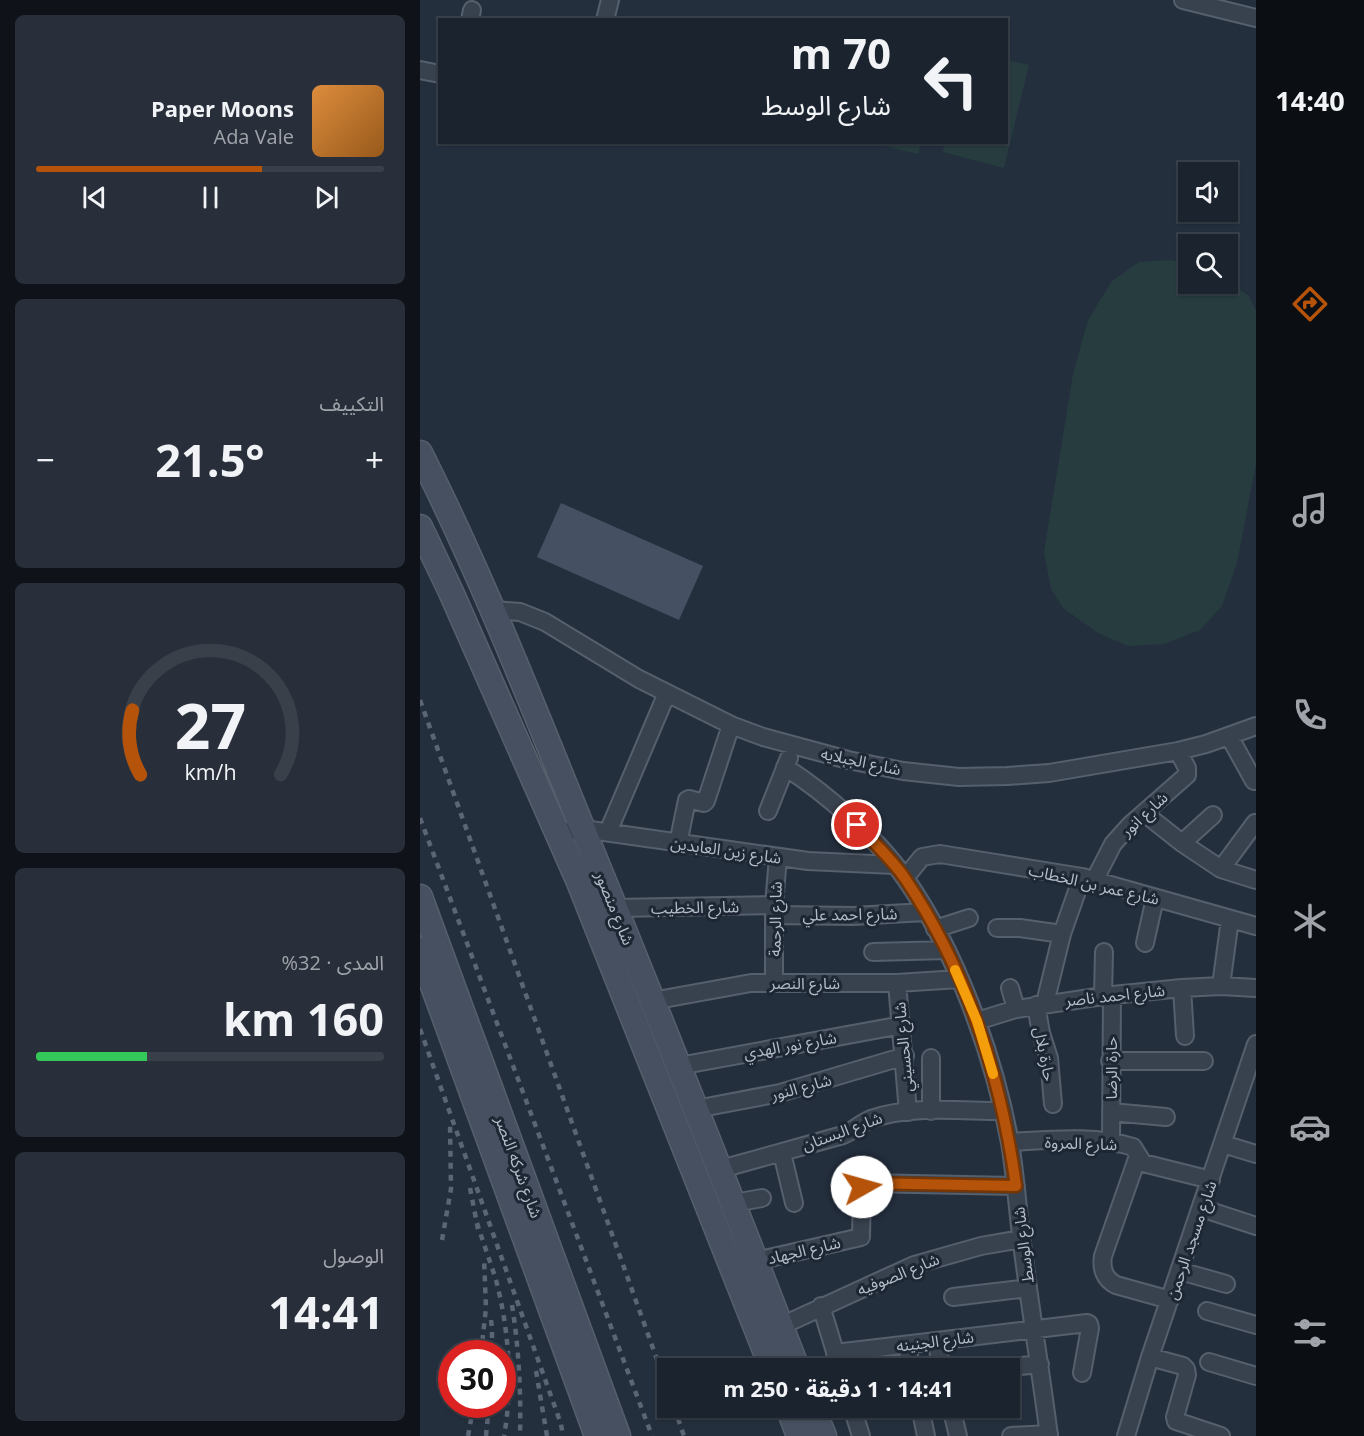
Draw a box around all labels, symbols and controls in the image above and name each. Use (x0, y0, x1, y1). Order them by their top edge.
text: 70 m (791, 24, 891, 81)
icon: left (912, 42, 990, 120)
text: 14:40 (1275, 82, 1345, 119)
text: شارع الوسط (762, 86, 891, 123)
text: Paper Moons (151, 93, 294, 123)
text: Ada Vale (213, 123, 294, 150)
map controls (1178, 162, 1238, 294)
button: sound (1178, 162, 1238, 222)
icon: previous (78, 181, 111, 214)
icon: pause (194, 181, 227, 214)
icon: next (310, 181, 343, 214)
button: search (1178, 234, 1238, 294)
icon: directions (1289, 283, 1331, 325)
text: التكييف (320, 390, 384, 417)
text: 21.5° (155, 429, 265, 490)
text: − (36, 437, 55, 482)
text: + (365, 437, 384, 482)
icon: music (1289, 489, 1331, 531)
text: 27 (174, 682, 246, 767)
icon: phone (1289, 694, 1331, 736)
street label: شارع الجبلايه (819, 742, 903, 782)
text: km/h (184, 757, 236, 786)
street label: شارع انور (1115, 787, 1174, 844)
pin (831, 799, 882, 850)
icon: arrive (840, 808, 873, 841)
street label: شارع زين العابدين (669, 831, 783, 871)
street label: شارع عمر بن الخطاب (1026, 858, 1161, 912)
street label: شارع منصور (588, 867, 640, 949)
street label: شارع الرحمة (763, 881, 789, 957)
street label: شارع الخطيب (651, 895, 739, 921)
icon: climate (1289, 900, 1331, 942)
street label: شارع احمد علي (802, 902, 898, 928)
text: المدى · 32% (282, 949, 384, 976)
street label: شارع النصر (769, 972, 840, 996)
street label: شارع احمد ناصر (1063, 979, 1166, 1013)
text: 160 km (223, 988, 384, 1049)
street label: شارع الحسيني (888, 1001, 920, 1093)
street label: حارة بلال (1029, 1025, 1061, 1083)
street label: شارع نور الهدي (742, 1026, 839, 1066)
street label: حارة الرضا (1100, 1037, 1122, 1099)
street label: شارع النور (767, 1068, 834, 1108)
street label: شارع البستان (799, 1106, 886, 1158)
icon: car (1289, 1106, 1331, 1148)
street label: شارع شركه النصر (488, 1112, 548, 1222)
street label: شارع المروة (1044, 1131, 1118, 1157)
position arrow (830, 1155, 894, 1219)
street label: شارع مسجد الرحمن (1160, 1178, 1224, 1303)
street label: شارع الوسط (1007, 1205, 1041, 1284)
street label: شارع الجهاد (766, 1231, 843, 1271)
text: الوصول (323, 1242, 384, 1269)
street label: شارع الصوفيه (854, 1248, 943, 1302)
text: 14:41 (268, 1281, 384, 1342)
icon: filters (1289, 1312, 1331, 1354)
street label: شارع الجنينه (895, 1325, 975, 1359)
speed limit sign: 30 (438, 1340, 516, 1418)
text: 14:41 · 1 دقيقة · 250 m (723, 1373, 954, 1403)

